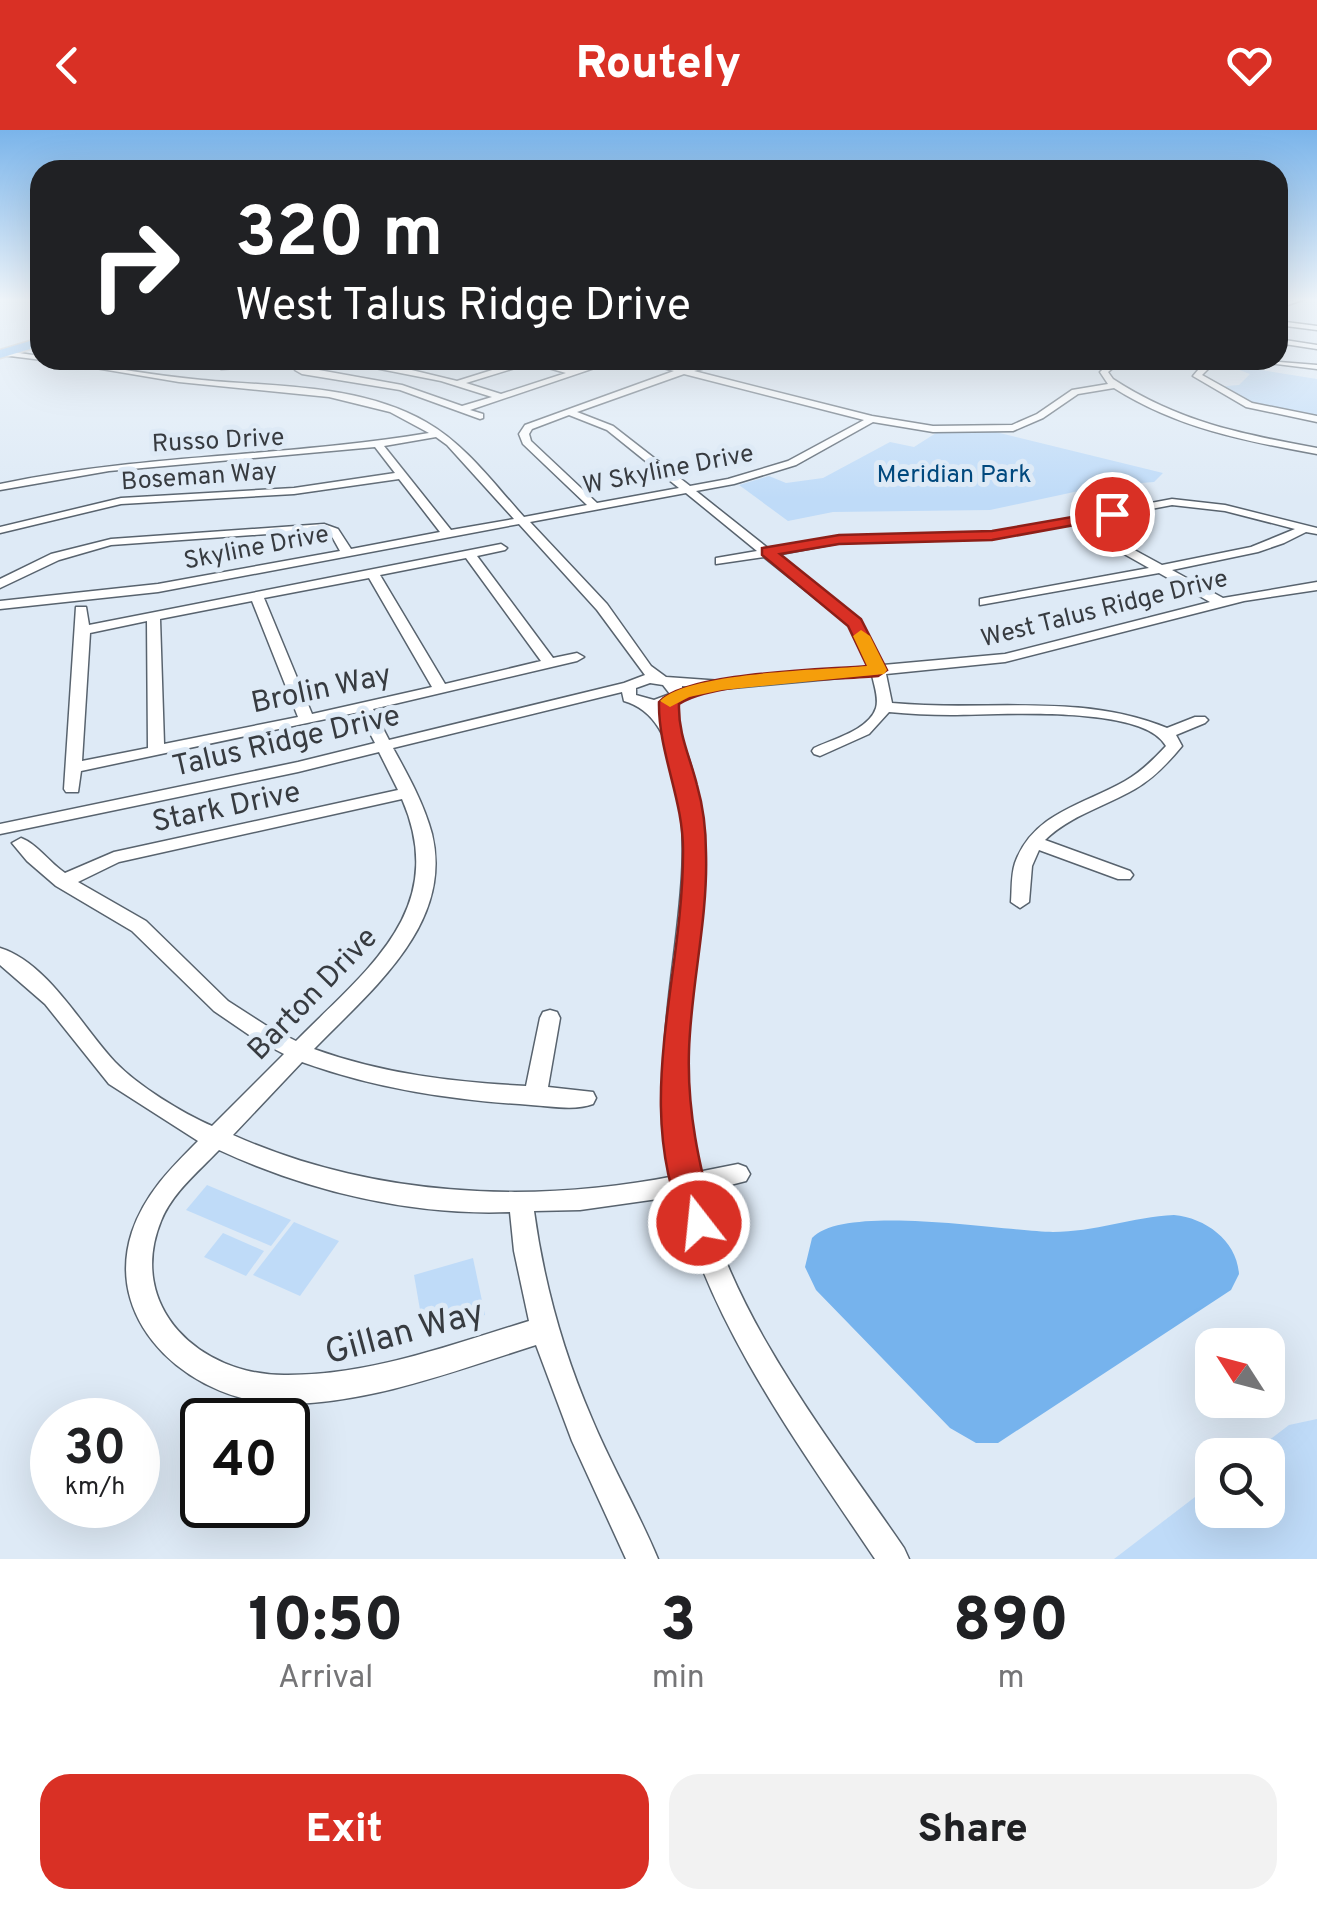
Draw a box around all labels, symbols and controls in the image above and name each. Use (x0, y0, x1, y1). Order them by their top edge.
text: Routely (576, 37, 741, 94)
icon: back (40, 38, 95, 93)
icon: heart (1222, 38, 1277, 93)
text: 320 m (235, 192, 443, 281)
icon: right (70, 200, 200, 330)
text: West Talus Ridge Drive (235, 279, 691, 336)
street label: Russo Drive (151, 423, 285, 461)
street label: W Skyline Drive (580, 439, 757, 503)
street label: Boseman Way (120, 457, 278, 499)
park label: Meridian Park (876, 460, 1032, 492)
pin (1070, 472, 1155, 557)
icon: arrive (1085, 487, 1140, 542)
street label: Skyline Drive (181, 519, 332, 579)
street label: West Talus Ridge Drive (978, 564, 1232, 656)
street label: Brolin Way (248, 658, 395, 723)
street label: Talus Ridge Drive (169, 698, 404, 787)
street label: Stark Drive (149, 775, 304, 842)
street label: Barton Drive (241, 920, 386, 1069)
position arrow (647, 1171, 751, 1275)
street label: Gillan Way (320, 1292, 489, 1376)
north arrow (1195, 1328, 1285, 1418)
map controls (1195, 1328, 1285, 1528)
speed limit sign: 40 (180, 1398, 310, 1528)
text: 30 (64, 1419, 126, 1482)
button: search (1195, 1438, 1285, 1528)
text: km/h (65, 1472, 125, 1504)
text: 10:50 (248, 1586, 404, 1662)
text: 3 (660, 1586, 696, 1662)
text: 890 (953, 1586, 1069, 1662)
text: Arrival (278, 1659, 374, 1699)
text: min (652, 1659, 705, 1699)
text: m (997, 1659, 1024, 1699)
button: Exit (40, 1774, 649, 1889)
button: Share (669, 1774, 1277, 1889)

